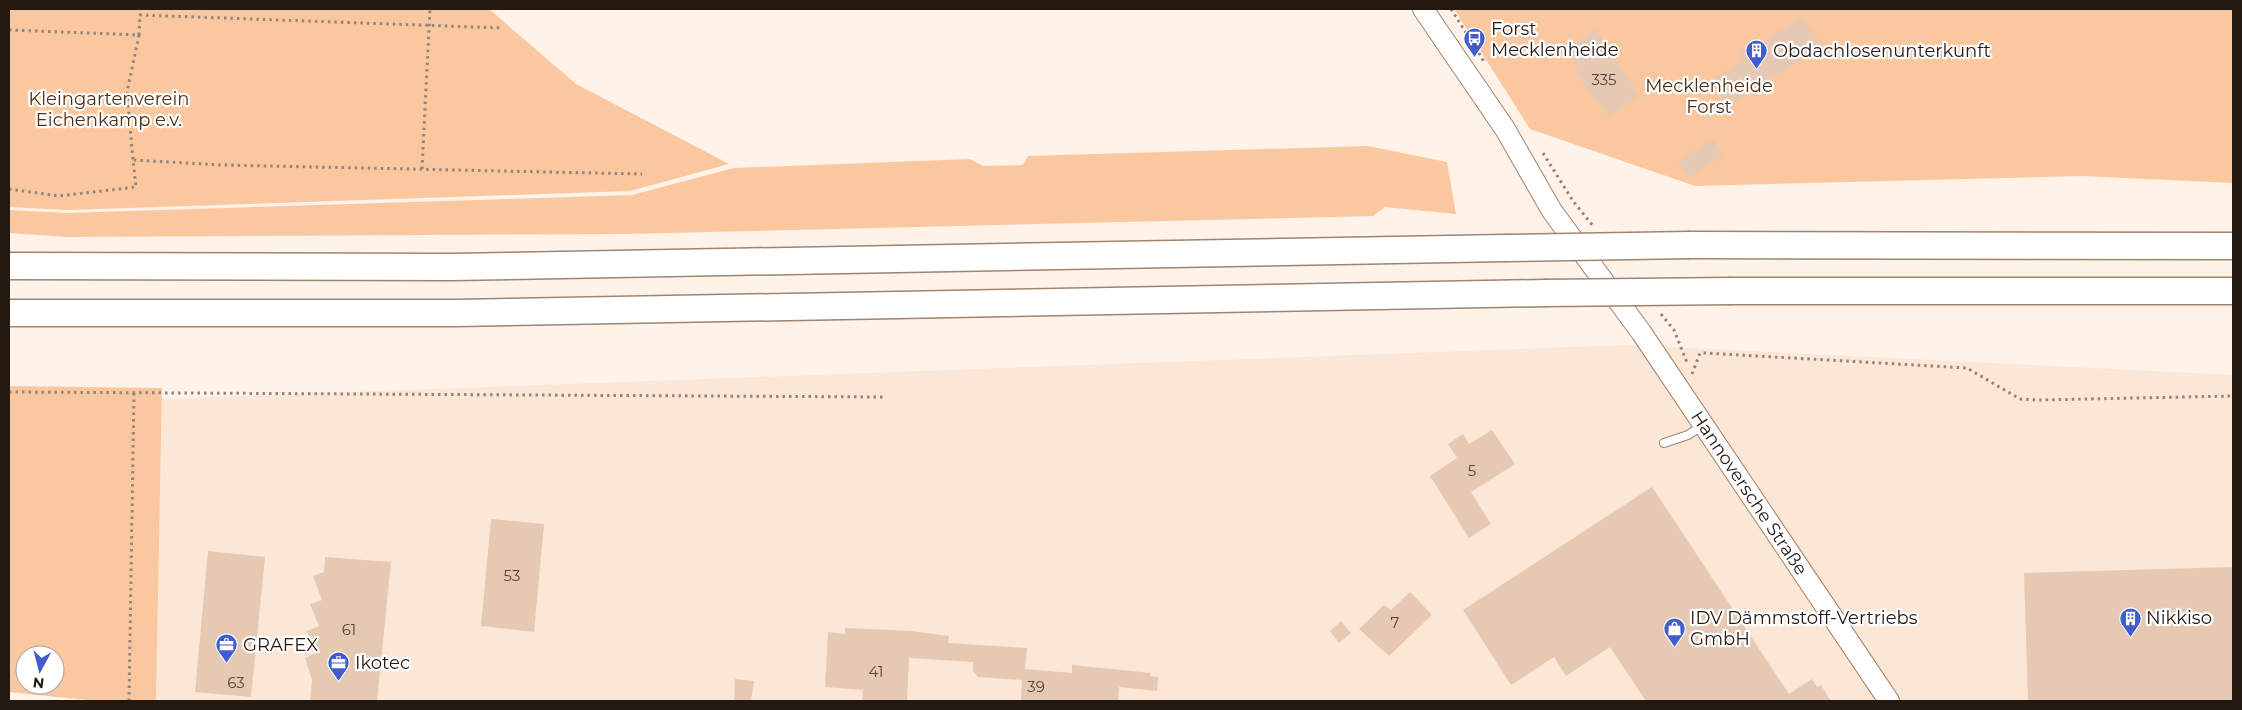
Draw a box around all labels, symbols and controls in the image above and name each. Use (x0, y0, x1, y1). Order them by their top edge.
place label: Forst Mecklenheide (1491, 18, 1619, 61)
bus stop icon: Forst Mecklenheide (1463, 27, 1487, 58)
building icon: Obdachlosenunterkunft (1745, 39, 1769, 70)
place label: Obdachlosenunterkunft (1773, 40, 1991, 62)
house number: 335 (1591, 70, 1617, 89)
park label: Mecklenheide Forst (1645, 75, 1773, 118)
park label: Kleingartenverein Eichenkamp e.v. (28, 88, 190, 131)
street label: Hannoversche Straße (1686, 407, 1812, 579)
house number: 5 (1468, 461, 1476, 480)
house number: 53 (504, 566, 520, 585)
building icon: Nikkiso (2118, 606, 2142, 637)
place label: IDV Dämmstoff-Vertriebs GmbH (1690, 607, 1918, 650)
place label: Nikkiso (2146, 607, 2212, 629)
house number: 7 (1391, 613, 1400, 632)
shop icon: IDV Dämmstoff-Vertriebs GmbH (1662, 616, 1686, 647)
house number: 61 (342, 620, 356, 639)
office icon: GRAFEX (215, 633, 239, 664)
place label: GRAFEX (243, 634, 318, 656)
north arrow (15, 645, 65, 695)
office icon: Ikotec (327, 651, 351, 682)
place label: Ikotec (355, 652, 410, 674)
house number: 41 (869, 662, 883, 681)
text: N (32, 673, 45, 693)
house number: 63 (227, 673, 245, 692)
house number: 39 (1027, 677, 1045, 696)

